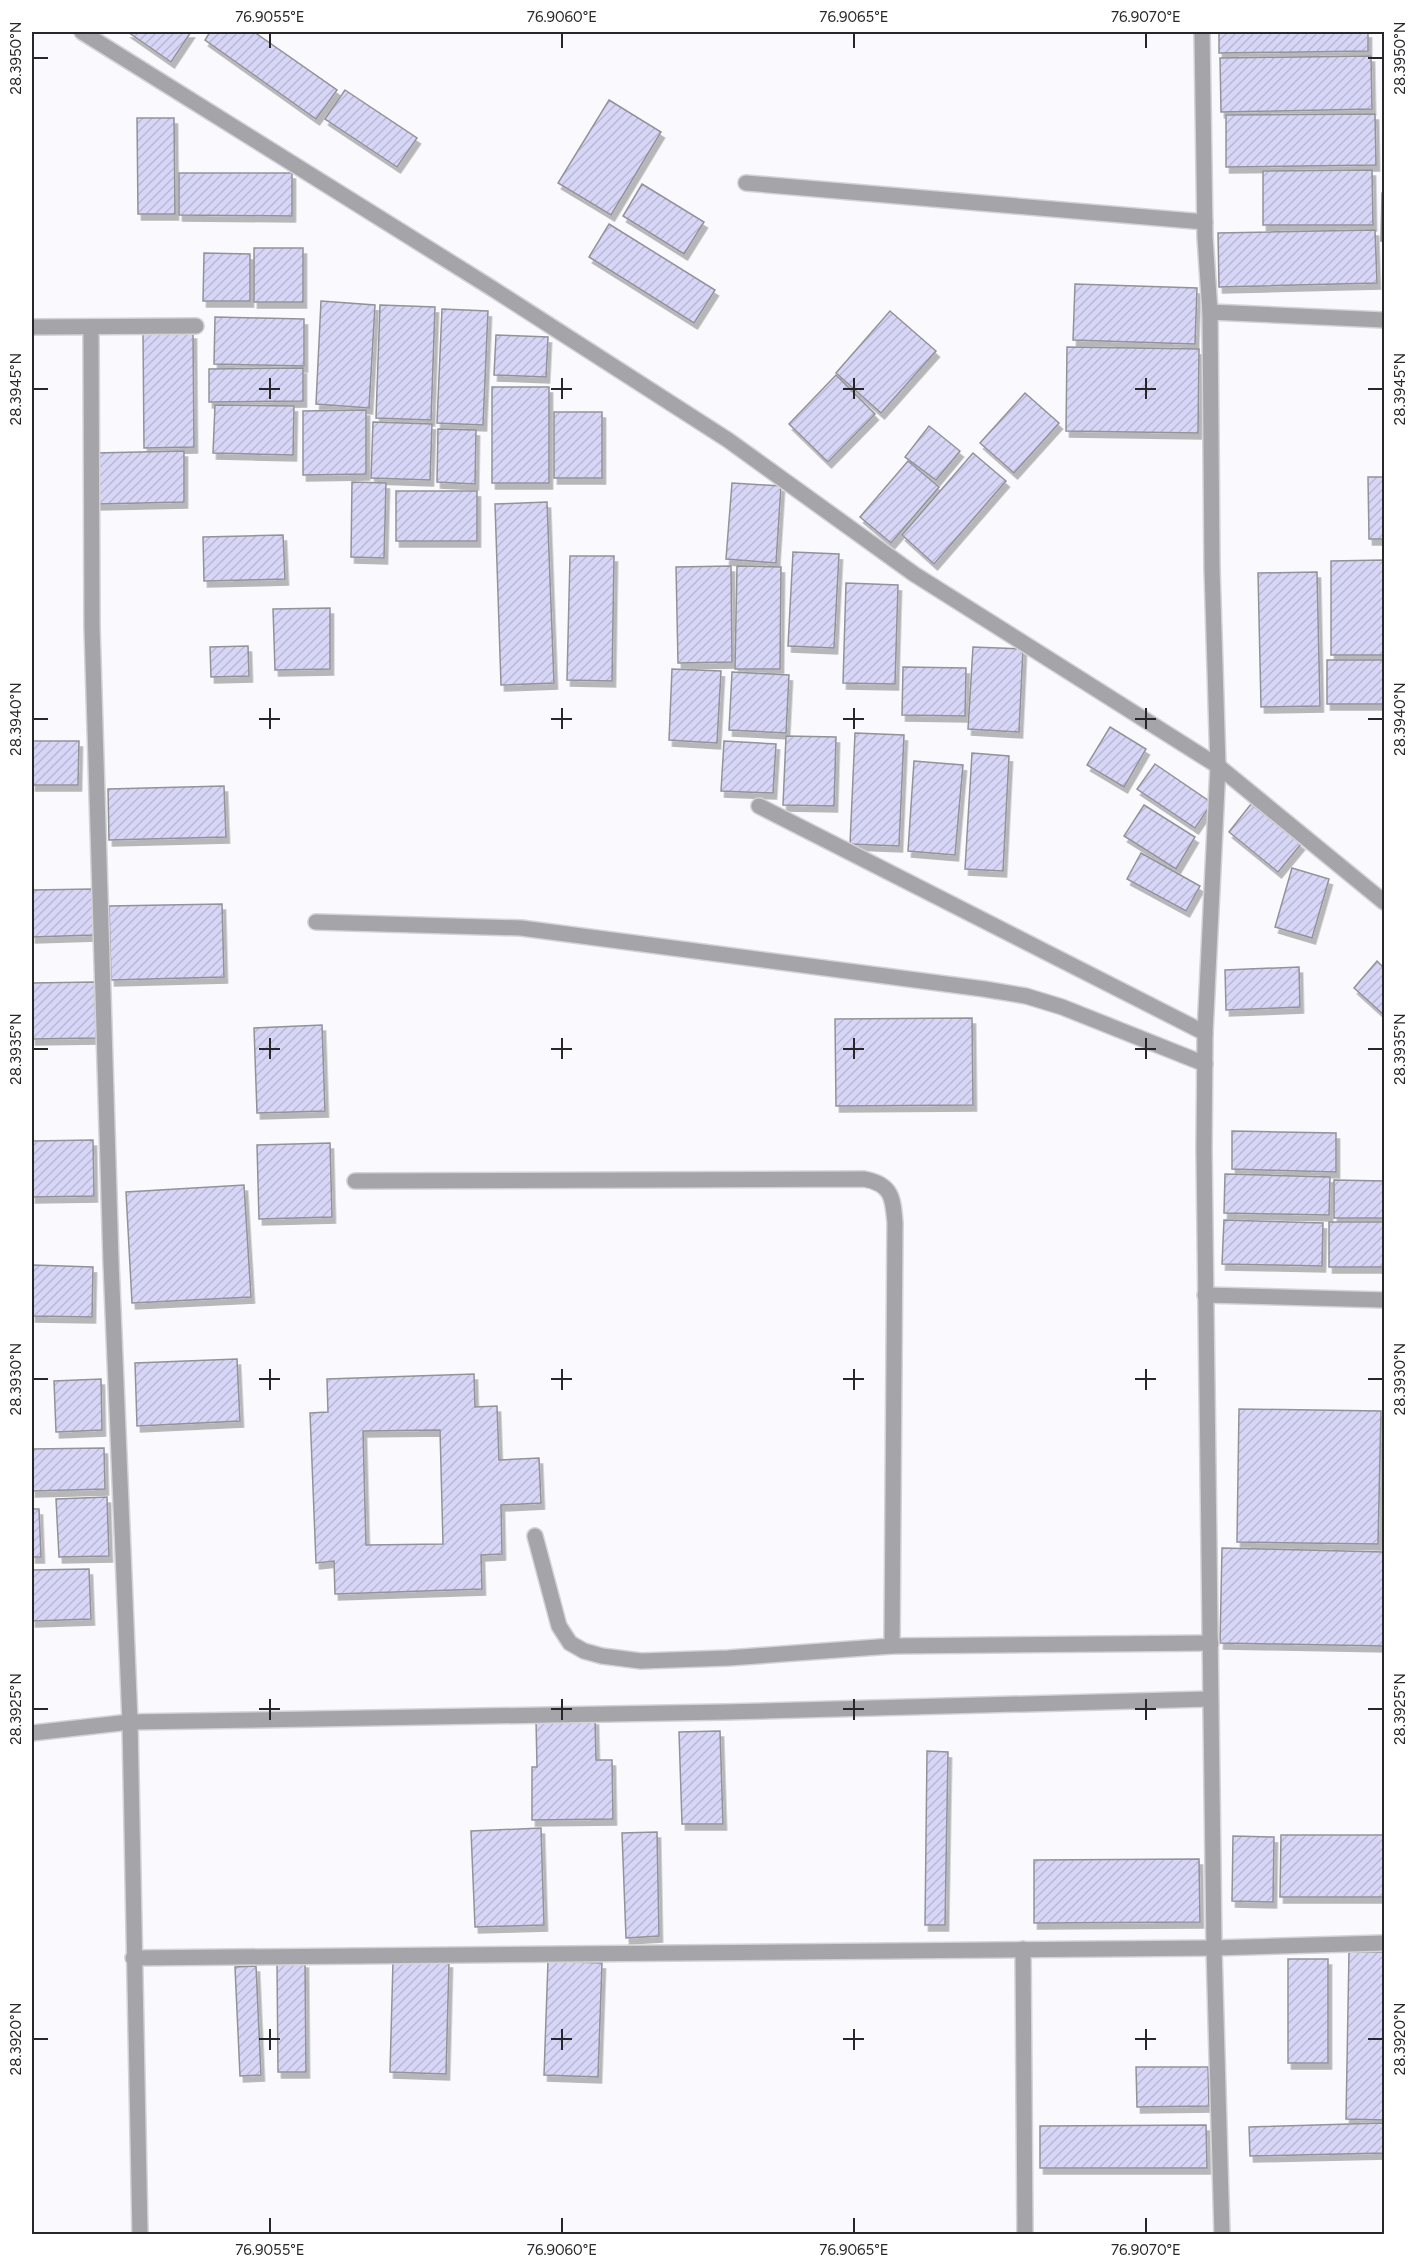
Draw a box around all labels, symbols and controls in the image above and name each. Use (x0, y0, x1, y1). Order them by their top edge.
text: 76.9055°E (235, 8, 305, 26)
text: 76.9060°E (527, 8, 597, 26)
text: 76.9065°E (819, 8, 889, 26)
text: 76.9070°E (1111, 8, 1181, 26)
text: 28.3950°N (7, 22, 25, 94)
text: 28.3950°N (1391, 22, 1409, 94)
text: 28.3945°N (7, 353, 25, 425)
text: 28.3945°N (1391, 353, 1409, 425)
text: 28.3940°N (7, 682, 25, 756)
text: 28.3940°N (1391, 682, 1409, 756)
text: 28.3935°N (7, 1013, 25, 1085)
text: 28.3935°N (1391, 1013, 1409, 1085)
text: 28.3930°N (7, 1343, 25, 1415)
text: 28.3930°N (1391, 1343, 1409, 1415)
text: 28.3925°N (7, 1673, 25, 1745)
text: 28.3925°N (1391, 1673, 1409, 1745)
text: 28.3920°N (7, 2003, 25, 2075)
text: 28.3920°N (1391, 2003, 1409, 2075)
text: 76.9055°E (235, 2241, 305, 2259)
text: 76.9060°E (527, 2241, 597, 2259)
text: 76.9065°E (819, 2241, 889, 2259)
text: 76.9070°E (1111, 2241, 1181, 2259)

